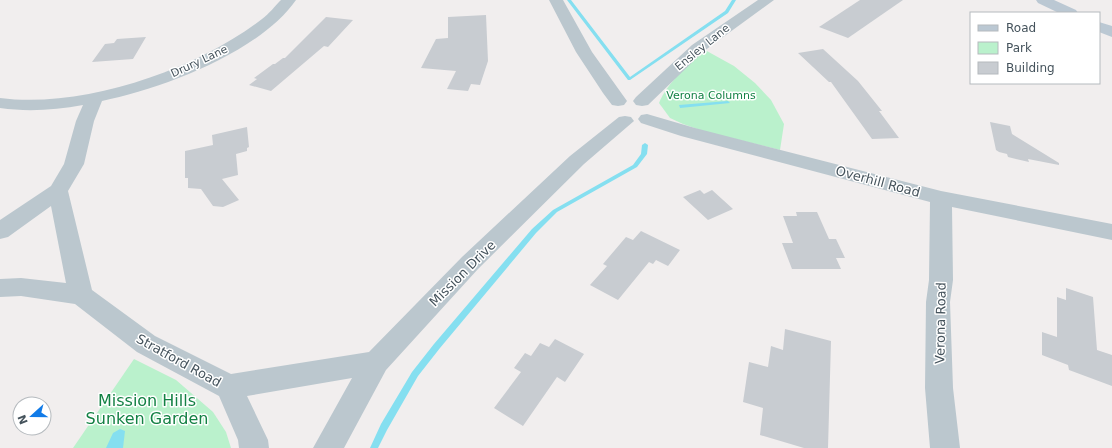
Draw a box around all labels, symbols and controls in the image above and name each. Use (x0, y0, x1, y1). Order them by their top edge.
legend (970, 12, 1100, 84)
street label: Ensley Lane (673, 21, 732, 73)
text: Road (1006, 21, 1036, 35)
text: Park (1006, 41, 1032, 55)
street label: Drury Lane (169, 43, 230, 80)
text: Building (1006, 61, 1055, 75)
park label: Verona Columns (666, 89, 756, 102)
street label: Overhill Road (834, 163, 922, 200)
street label: Mission Drive (426, 237, 498, 309)
street label: Verona Road (932, 282, 949, 364)
street label: Stratford Road (134, 331, 224, 390)
park label: Mission Hills Sunken Garden (86, 391, 208, 428)
north arrow (12, 396, 52, 436)
text: N (15, 413, 31, 426)

